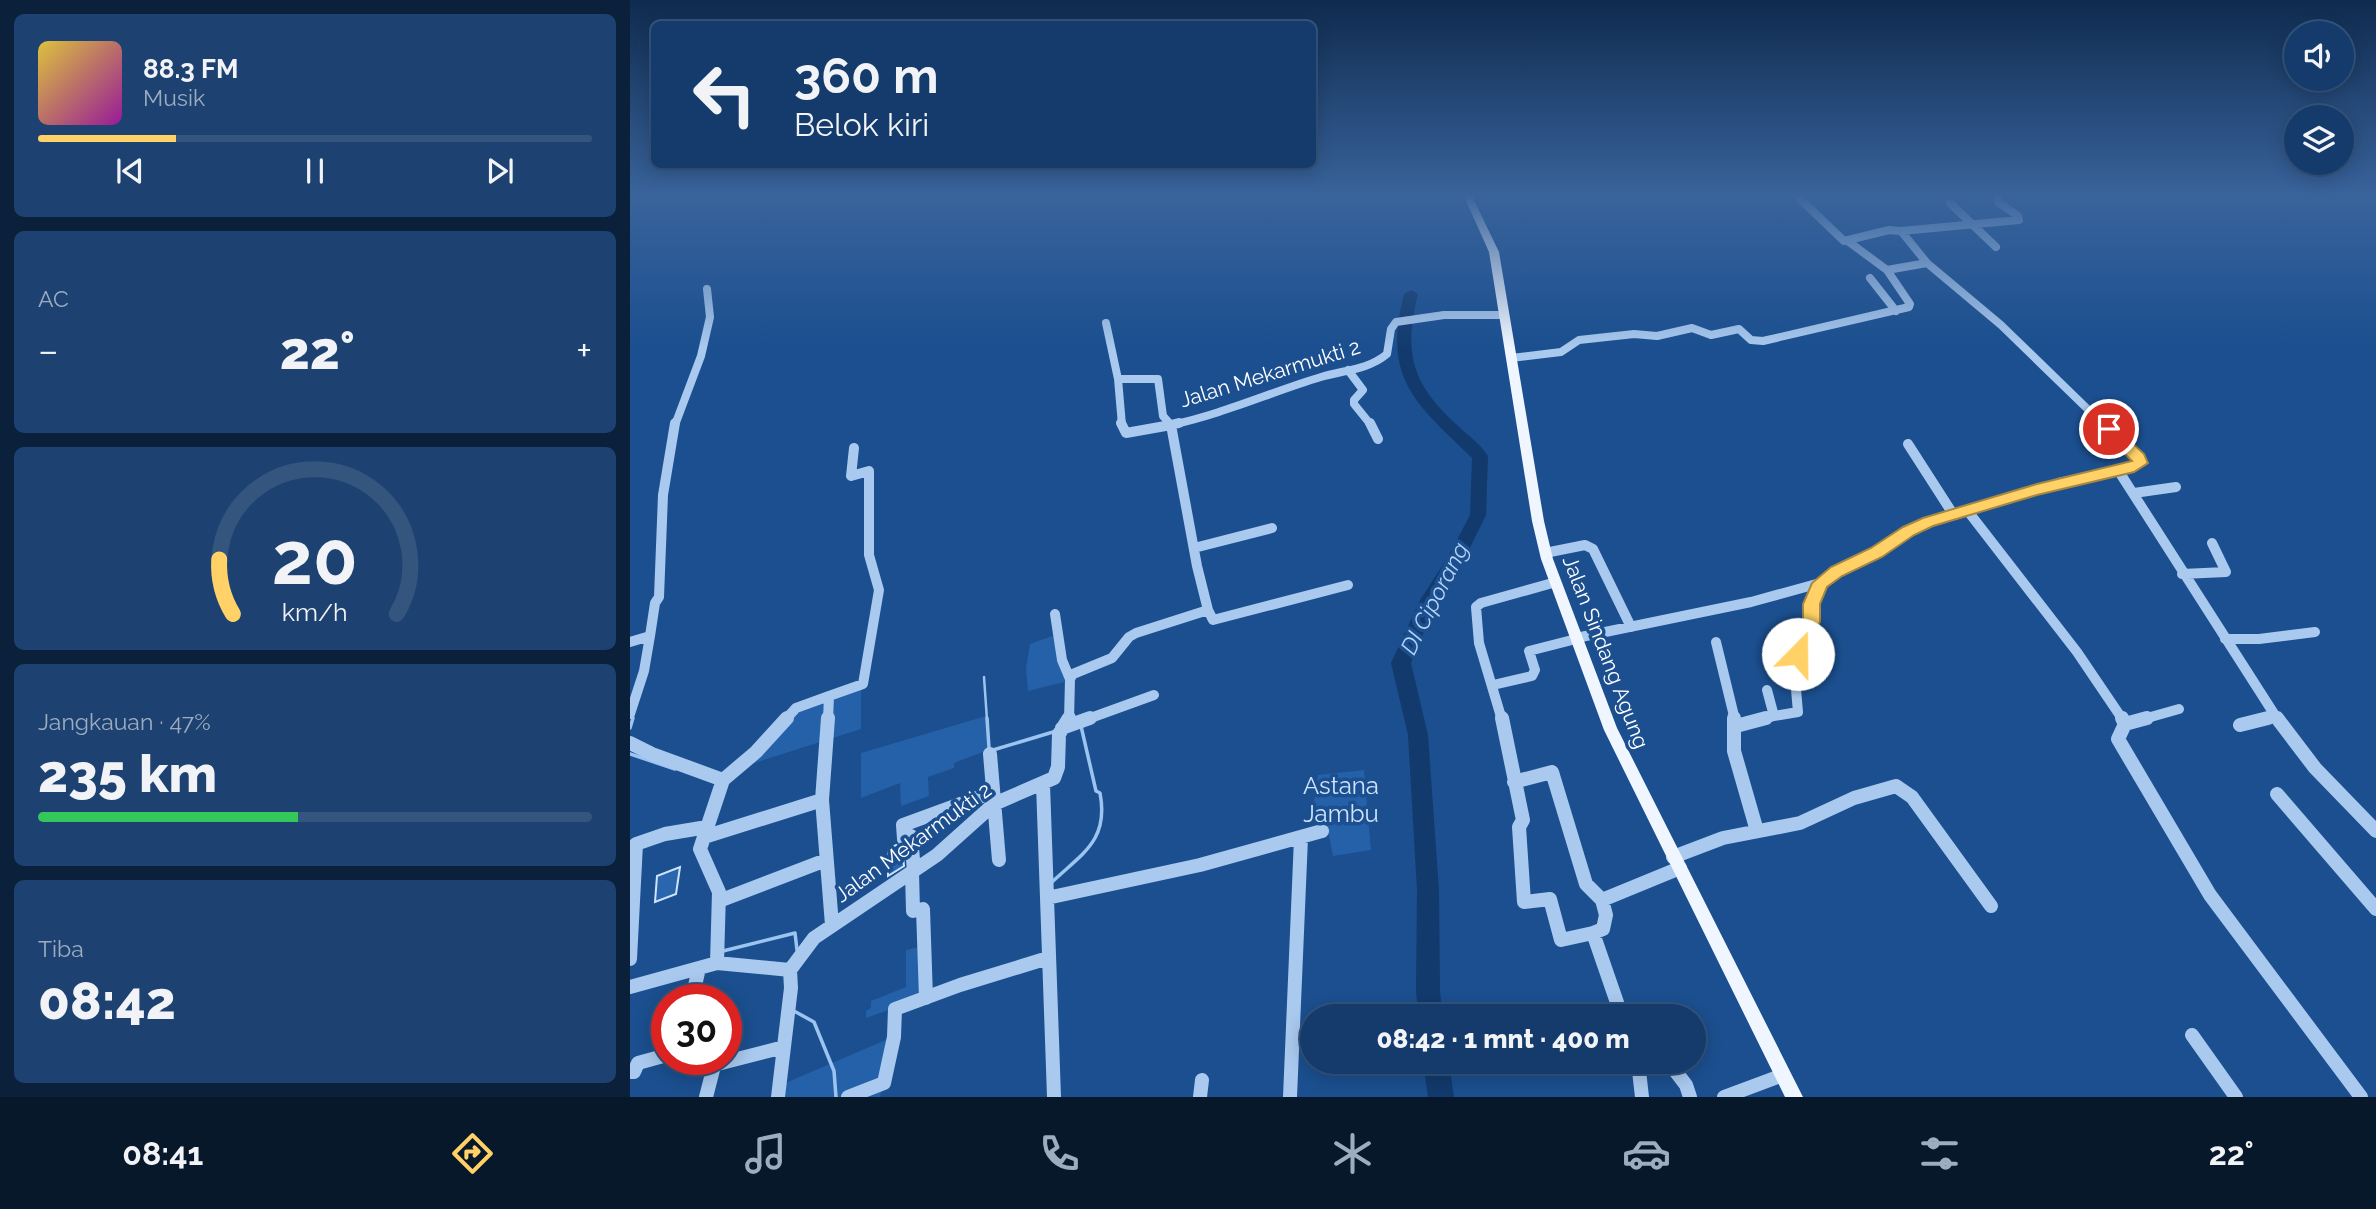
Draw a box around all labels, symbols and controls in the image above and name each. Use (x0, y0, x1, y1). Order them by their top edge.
map controls (2284, 21, 2354, 175)
button: sound (2284, 21, 2354, 91)
text: 360 m (794, 47, 939, 104)
icon: left (679, 49, 770, 140)
text: 88.3 FM (143, 54, 238, 84)
text: Musik (143, 84, 205, 111)
button: layers (2284, 105, 2354, 175)
text: Belok kiri (794, 106, 929, 143)
icon: previous (111, 152, 149, 190)
icon: pause (296, 152, 334, 190)
icon: next (481, 152, 519, 190)
text: AC (38, 285, 69, 312)
text: 22° (280, 320, 355, 381)
text: − (38, 328, 58, 373)
text: + (576, 328, 592, 373)
street label: Jalan Mekarmukti 2 (1177, 334, 1363, 412)
pin (2079, 399, 2139, 459)
icon: arrive (2090, 410, 2128, 448)
text: 20 (272, 517, 358, 602)
water label: DI Ciporang (1394, 537, 1474, 658)
street label: Jalan Sindang Agung (1558, 552, 1654, 752)
text: km/h (282, 597, 348, 627)
position arrow (1761, 617, 1835, 691)
text: Jangkauan · 47% (38, 708, 211, 735)
text: 235 km (38, 743, 217, 804)
park label: Astana Jambu (1303, 771, 1379, 828)
street label: Jalan Mekarmukti 2 (830, 777, 996, 907)
text: Tiba (38, 935, 84, 962)
text: 08:42 (38, 970, 176, 1031)
speed limit sign: 30 (651, 984, 742, 1075)
text: 08:42 · 1 mnt · 400 m (1376, 1024, 1630, 1054)
icon: directions (448, 1129, 497, 1178)
icon: music (741, 1129, 790, 1178)
icon: phone (1035, 1129, 1084, 1178)
icon: climate (1328, 1129, 1377, 1178)
icon: car (1622, 1129, 1671, 1178)
icon: filters (1915, 1129, 1964, 1178)
text: 08:41 (122, 1135, 203, 1172)
text: 22° (2209, 1135, 2254, 1172)

